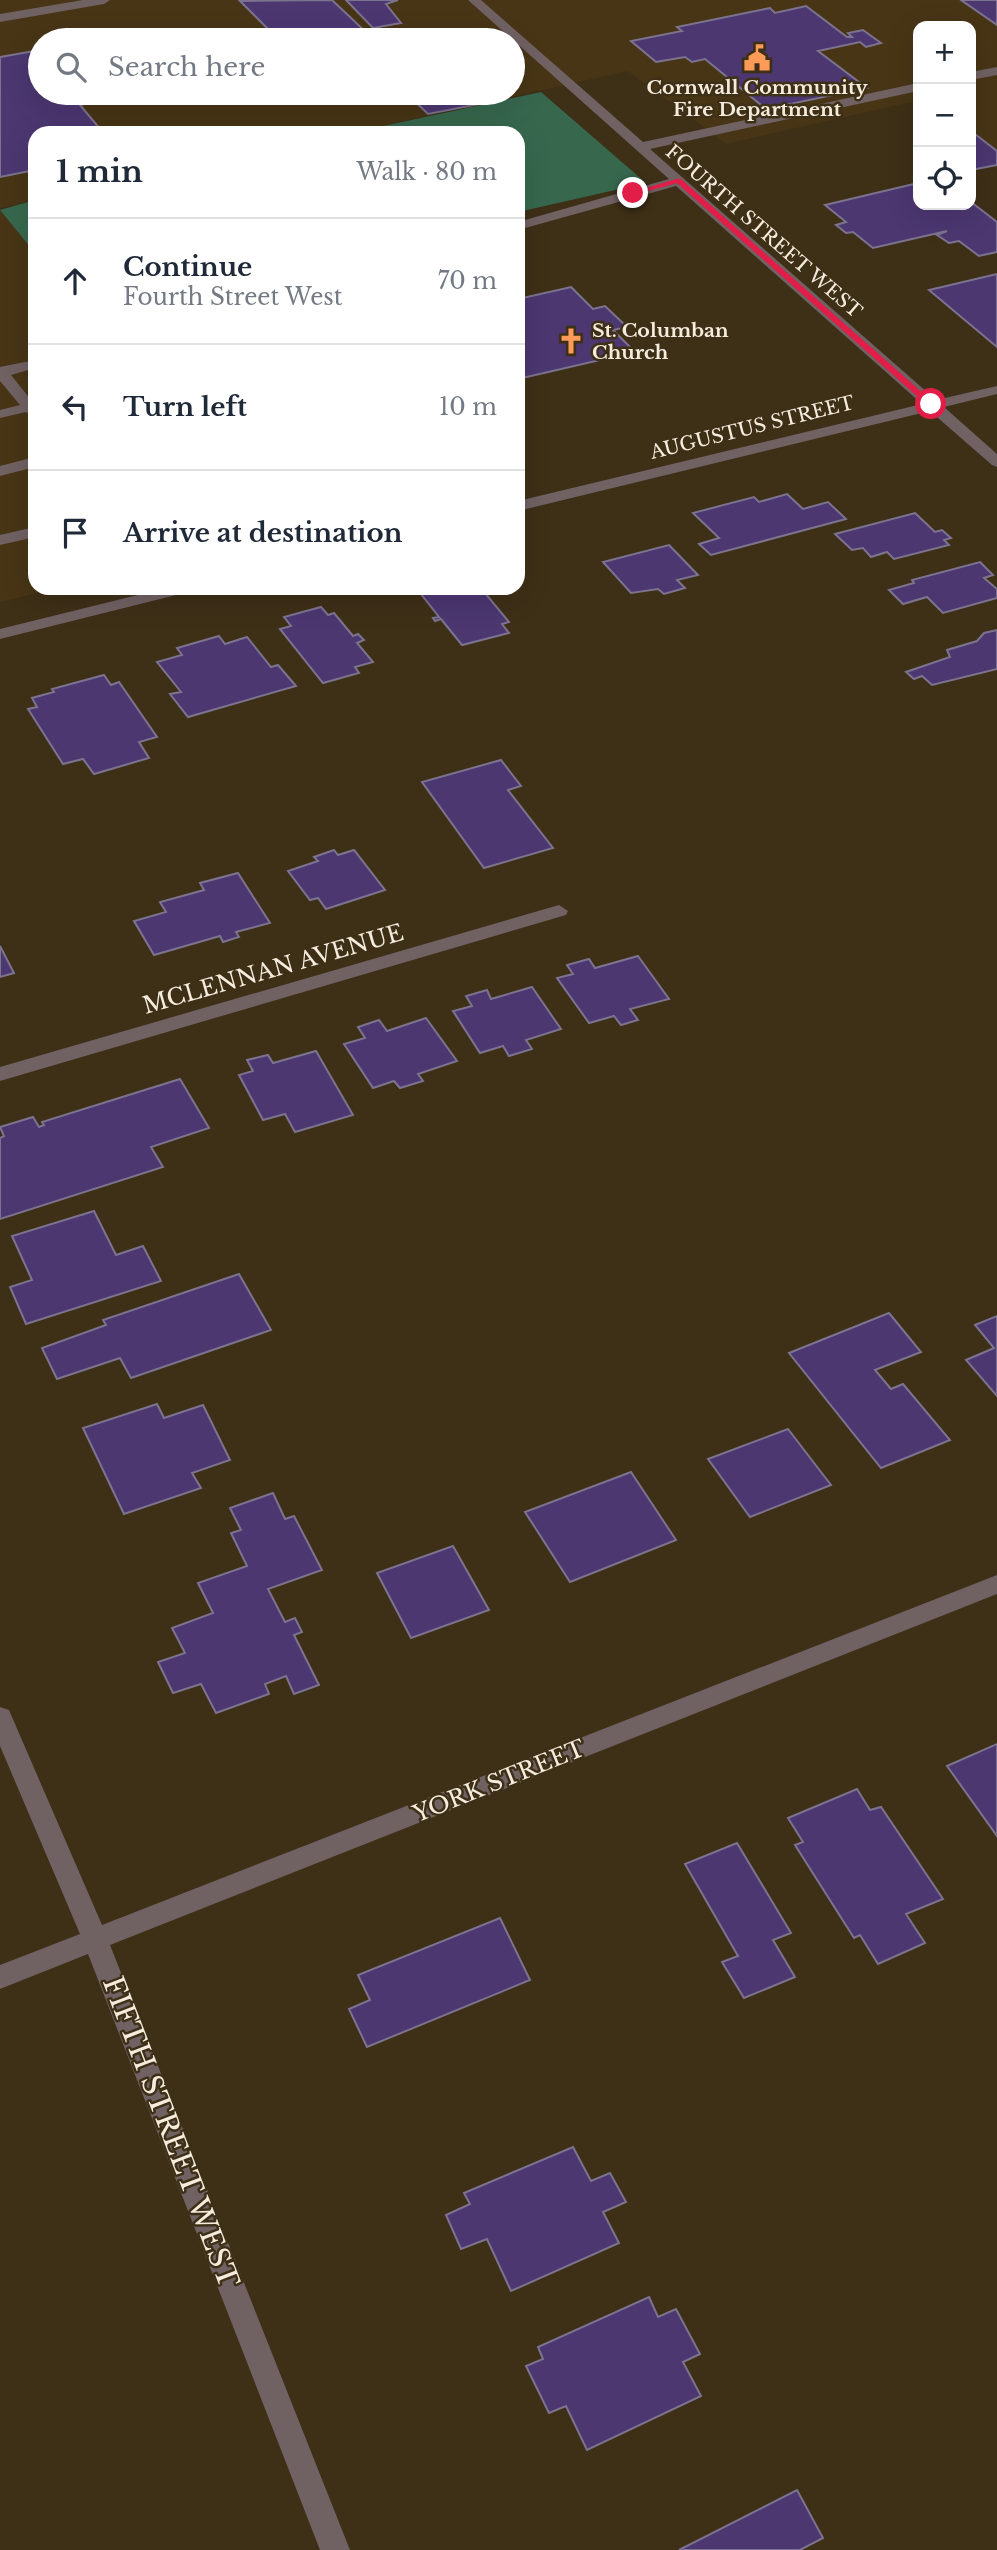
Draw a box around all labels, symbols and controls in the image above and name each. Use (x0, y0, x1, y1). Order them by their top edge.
map controls (913, 21, 976, 210)
button: + (913, 21, 976, 84)
search box (28, 28, 525, 105)
public building icon: Cornwall Community Fire Department (742, 43, 772, 73)
icon: search (52, 48, 90, 86)
text: Search here (108, 51, 265, 83)
place label: Cornwall Community Fire Department (646, 76, 868, 121)
button: − (913, 84, 976, 147)
street label: FOURTH STREET WEST (661, 140, 866, 323)
button: locate (913, 147, 976, 210)
text: 1 min (56, 153, 143, 190)
text: Walk · 80 m (357, 158, 497, 186)
route end (617, 177, 648, 208)
text: Continue (123, 251, 252, 283)
icon: ahead (56, 262, 94, 300)
text: 70 m (438, 267, 497, 295)
text: Fourth Street West (123, 283, 342, 311)
place label: St. Columban Church (592, 319, 729, 364)
church icon: St. Columban Church (556, 326, 586, 356)
icon: left (56, 388, 94, 426)
route start (915, 388, 946, 419)
text: Turn left (123, 391, 247, 423)
street label: AUGUSTUS STREET (647, 391, 856, 464)
text: 10 m (439, 393, 497, 421)
icon: arrive (56, 514, 94, 552)
text: Arrive at destination (123, 517, 403, 549)
street label: MCLENNAN AVENUE (139, 918, 407, 1020)
street label: YORK STREET (408, 1734, 589, 1829)
street label: FIFTH STREET WEST (95, 1971, 246, 2293)

